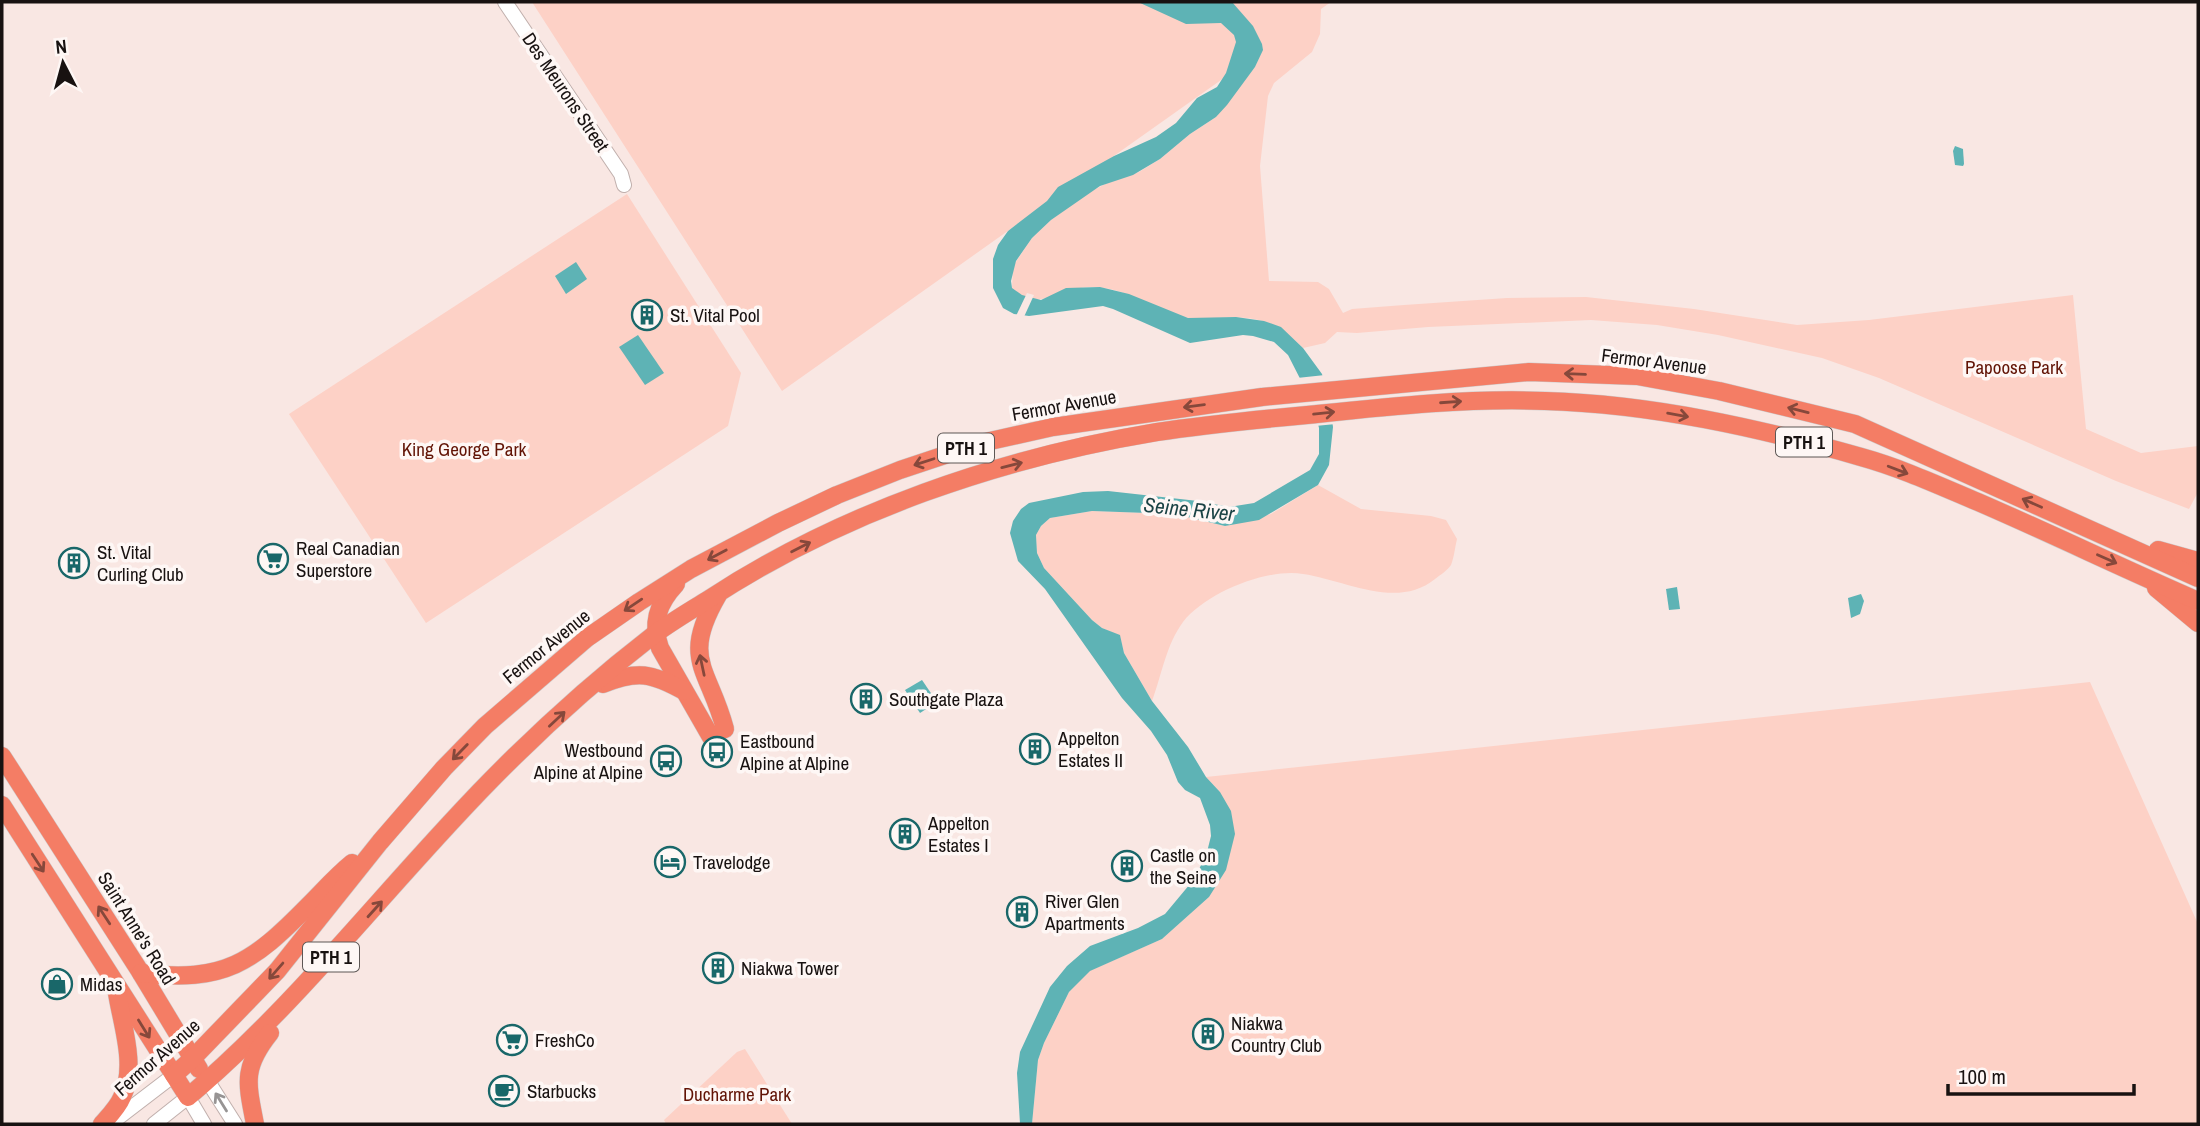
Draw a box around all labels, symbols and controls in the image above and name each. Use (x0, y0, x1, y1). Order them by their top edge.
street label: Des Meurons Street (516, 27, 616, 157)
north arrow (28, 28, 98, 98)
text: N (54, 33, 68, 60)
building icon: St. Vital Pool (630, 298, 664, 332)
place label: St. Vital Pool (670, 302, 760, 328)
street label: Fermor Avenue (1600, 342, 1708, 380)
park label: Papoose Park (1965, 354, 2063, 380)
one-way arrow (1563, 367, 1586, 380)
street label: Fermor Avenue (1010, 383, 1118, 427)
one-way arrow (1439, 395, 1462, 408)
one-way arrow (1183, 400, 1206, 413)
one-way arrow (1787, 403, 1810, 416)
one-way arrow (1312, 406, 1334, 419)
one-way arrow (1666, 409, 1688, 422)
road number: PTH 1 (1776, 428, 1832, 457)
road number: PTH 1 (938, 434, 994, 462)
park label: King George Park (402, 436, 527, 462)
one-way arrow (913, 456, 935, 469)
one-way arrow (1000, 458, 1023, 471)
one-way arrow (1886, 465, 1908, 477)
water label: Seine River (1142, 490, 1237, 528)
one-way arrow (2022, 496, 2043, 509)
place label: Real Canadian Superstore (296, 535, 400, 583)
place label: St. Vital Curling Club (97, 539, 184, 587)
one-way arrow (790, 539, 810, 553)
supermarket icon: Real Canadian Superstore (256, 542, 290, 576)
building icon: St. Vital Curling Club (57, 546, 91, 580)
one-way arrow (707, 549, 728, 563)
one-way arrow (2096, 553, 2117, 567)
one-way arrow (624, 598, 644, 612)
street label: Fermor Avenue (497, 603, 595, 689)
one-way arrow (694, 654, 708, 677)
building icon: Southgate Plaza (849, 682, 883, 716)
place label: Southgate Plaza (889, 686, 1004, 712)
one-way arrow (548, 710, 565, 727)
place label: Appelton Estates II (1057, 725, 1123, 773)
place label: Eastbound Alpine at Alpine (739, 728, 849, 776)
building icon: Appelton Estates II (1018, 732, 1052, 766)
bus stop icon: Eastbound Alpine at Alpine (700, 735, 734, 769)
place label: Westbound Alpine at Alpine (533, 737, 643, 785)
one-way arrow (451, 743, 468, 760)
bus stop icon: Westbound Alpine at Alpine (649, 744, 683, 778)
place label: Appelton Estates I (927, 810, 990, 858)
building icon: Appelton Estates I (888, 817, 922, 851)
place label: Castle on the Seine (1150, 842, 1217, 890)
hotel icon: Travelodge (653, 845, 687, 879)
place label: Travelodge (693, 849, 770, 875)
building icon: Castle on the Seine (1110, 849, 1144, 883)
one-way arrow (32, 852, 46, 872)
street label: Saint Anne's Road (92, 867, 182, 989)
place label: River Glen Apartments (1044, 888, 1125, 936)
building icon: River Glen Apartments (1005, 895, 1039, 929)
one-way arrow (366, 901, 383, 918)
one-way arrow (97, 906, 112, 925)
road number: PTH 1 (303, 942, 359, 972)
building icon: Niakwa Tower (701, 951, 735, 985)
place label: Niakwa Tower (741, 955, 839, 981)
one-way arrow (267, 962, 284, 979)
shop icon: Midas (40, 967, 74, 1001)
place label: Midas (80, 971, 123, 997)
place label: Niakwa Country Club (1231, 1010, 1322, 1058)
street label: Fermor Avenue (109, 1013, 205, 1101)
building icon: Niakwa Country Club (1191, 1017, 1225, 1051)
one-way arrow (138, 1018, 152, 1038)
supermarket icon: FreshCo (495, 1023, 529, 1057)
place label: FreshCo (535, 1027, 595, 1053)
scale bar (1948, 1052, 2134, 1096)
text: 100 m (1958, 1062, 2006, 1091)
cafe icon: Starbucks (487, 1074, 521, 1108)
place label: Starbucks (527, 1078, 596, 1104)
park label: Ducharme Park (683, 1081, 791, 1107)
one-way arrow (214, 1093, 228, 1113)

